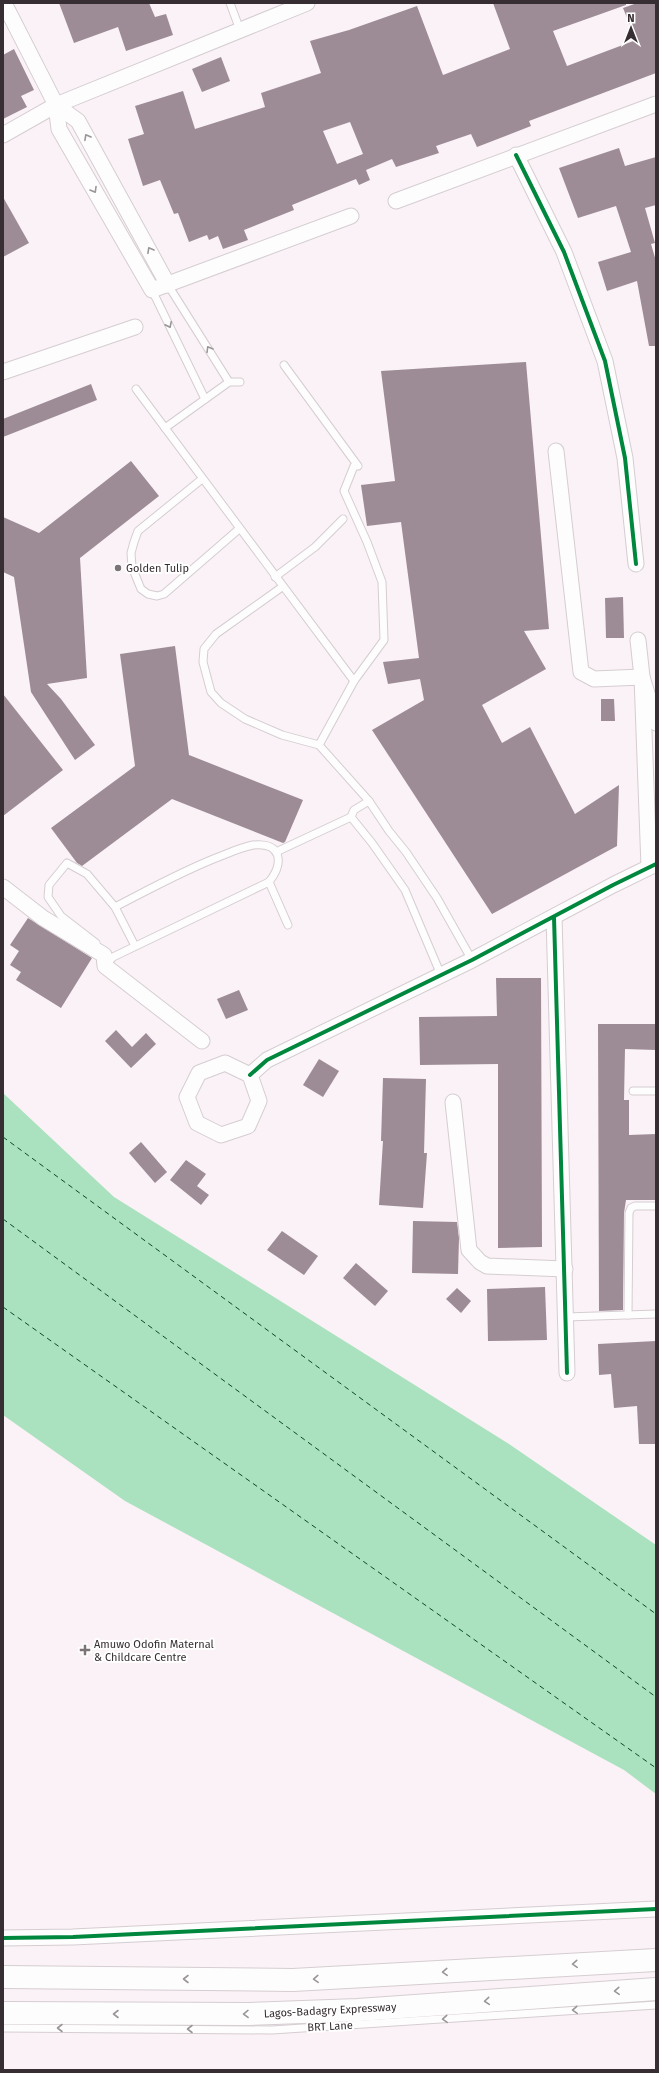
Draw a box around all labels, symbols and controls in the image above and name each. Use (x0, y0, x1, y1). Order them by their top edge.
north arrow (611, 8, 651, 48)
text: N (627, 12, 635, 25)
one-way arrow (84, 133, 92, 141)
one-way arrow (90, 186, 97, 193)
one-way arrow (147, 247, 154, 254)
one-way arrow (164, 321, 172, 328)
one-way arrow (206, 346, 213, 353)
place label: Golden Tulip (126, 562, 189, 575)
marker: Golden Tulip (113, 563, 123, 573)
place label: Amuwo Odofin Maternal & Childcare Centre (94, 1638, 214, 1664)
marker: Amuwo Odofin Maternal & Childcare Centre (79, 1644, 91, 1656)
one-way arrow (572, 1960, 578, 1969)
one-way arrow (442, 1968, 448, 1977)
one-way arrow (313, 1974, 319, 1983)
one-way arrow (183, 1975, 189, 1983)
one-way arrow (614, 1987, 620, 1996)
one-way arrow (484, 1997, 491, 2006)
street label: Lagos-Badagry Expressway (263, 2001, 397, 2020)
one-way arrow (572, 2006, 578, 2014)
one-way arrow (113, 2010, 119, 2018)
one-way arrow (243, 2010, 249, 2018)
one-way arrow (442, 2014, 448, 2023)
street label: BRT Lane (307, 2019, 353, 2034)
one-way arrow (57, 2024, 63, 2032)
one-way arrow (187, 2025, 193, 2033)

